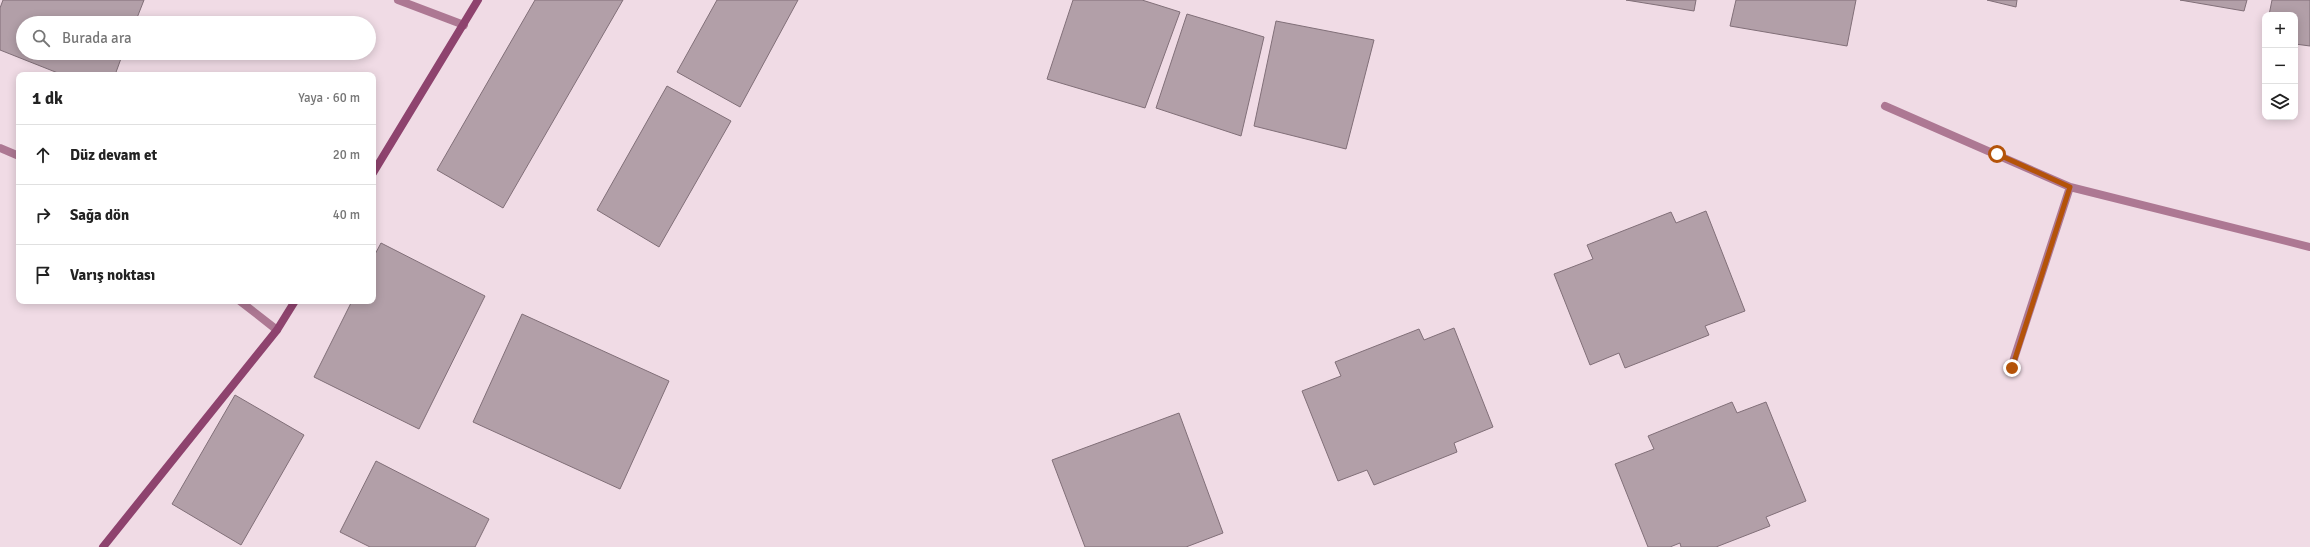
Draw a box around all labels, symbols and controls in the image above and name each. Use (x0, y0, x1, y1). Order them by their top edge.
map controls (2262, 12, 2298, 120)
button: + (2262, 12, 2298, 48)
search box (16, 16, 376, 60)
icon: search (30, 27, 52, 49)
text: Burada ara (62, 29, 132, 47)
button: − (2262, 48, 2298, 84)
button: layers (2262, 84, 2298, 120)
text: 1 dk (32, 88, 63, 109)
text: Yaya · 60 m (298, 90, 360, 106)
icon: ahead (32, 144, 54, 166)
route start (1988, 145, 2006, 163)
text: Düz devam et (70, 146, 157, 164)
text: 20 m (333, 147, 360, 163)
icon: right (32, 204, 54, 226)
text: Sağa dön (70, 206, 129, 224)
text: 40 m (333, 207, 360, 223)
icon: arrive (32, 264, 54, 286)
text: Varış noktası (70, 266, 155, 284)
route end (2003, 359, 2021, 377)

